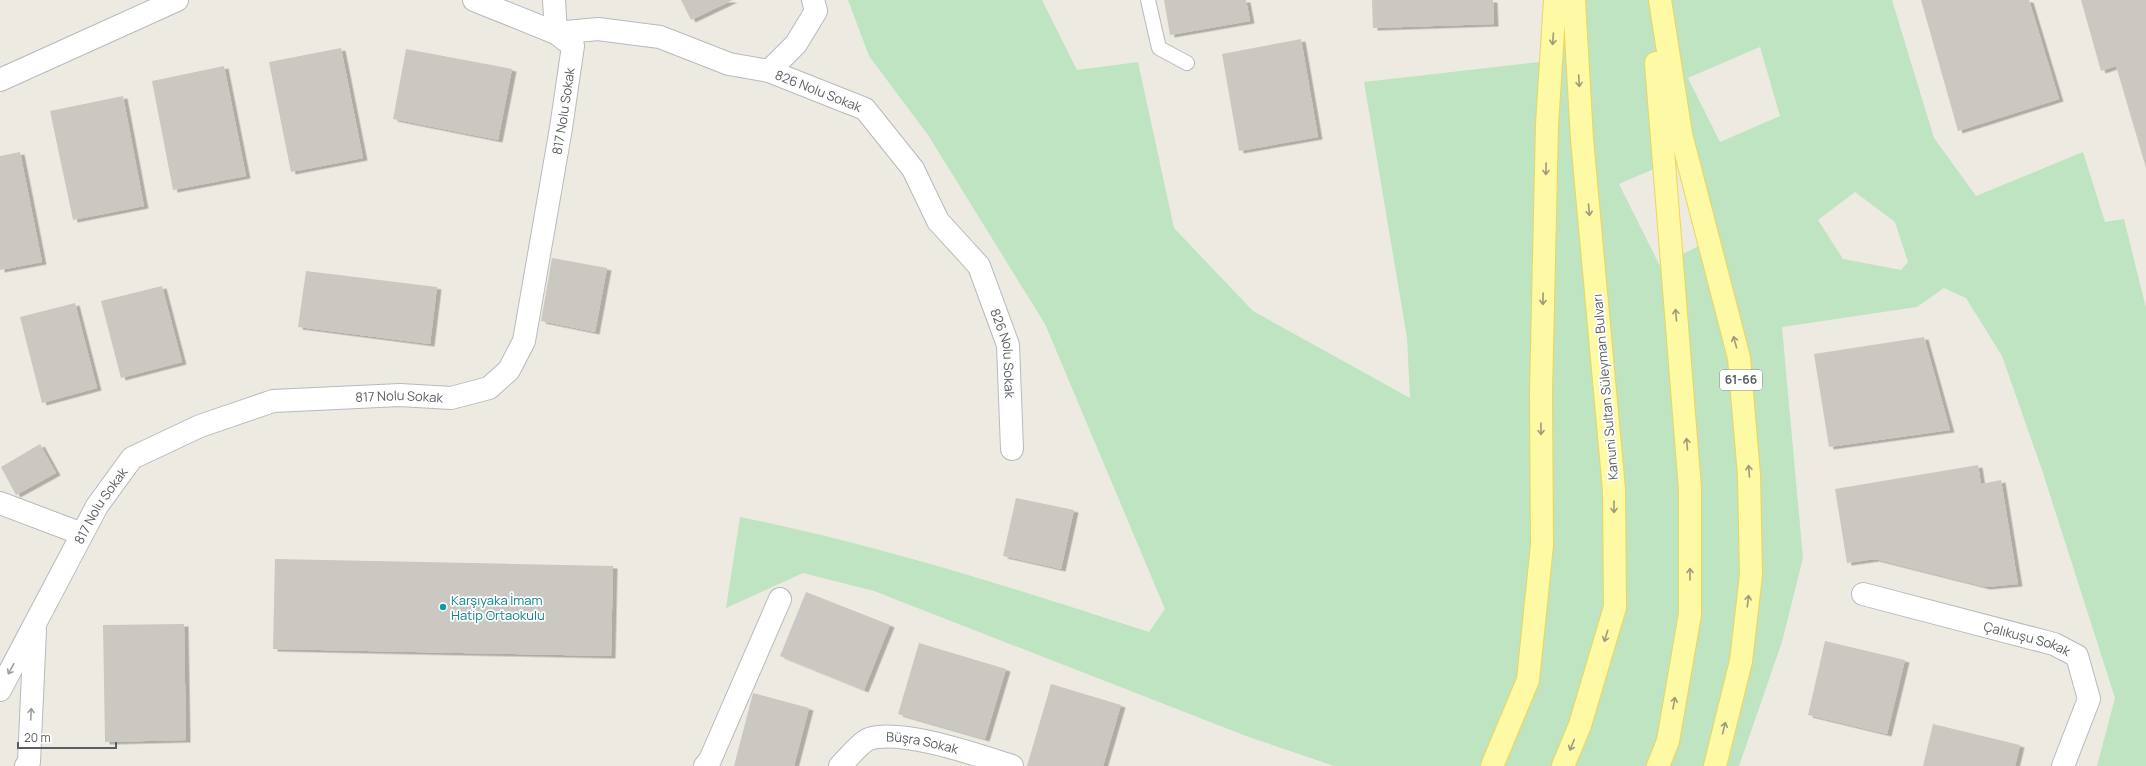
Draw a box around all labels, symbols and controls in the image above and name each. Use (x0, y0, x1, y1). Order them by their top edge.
one-way arrow (1549, 32, 1556, 45)
street label: 826 Nolu Sokak (773, 65, 865, 116)
street label: 817 Nolu Sokak (548, 66, 579, 156)
one-way arrow (1575, 74, 1582, 87)
one-way arrow (1542, 162, 1550, 175)
one-way arrow (1585, 203, 1592, 216)
one-way arrow (1539, 292, 1547, 305)
street label: Kanuni Sultan Süleyman Bulvarı (1588, 293, 1622, 481)
street label: 826 Nolu Sokak (986, 306, 1019, 399)
one-way arrow (1673, 309, 1680, 322)
one-way arrow (1731, 336, 1738, 349)
road number: 61-66 (1720, 370, 1762, 390)
street label: 817 Nolu Sokak (355, 386, 444, 407)
one-way arrow (1537, 422, 1545, 435)
one-way arrow (1683, 438, 1690, 451)
street label: 817 Nolu Sokak (70, 463, 132, 547)
one-way arrow (1745, 465, 1752, 478)
one-way arrow (1611, 500, 1618, 513)
one-way arrow (1686, 568, 1694, 581)
place label: Karşıyaka İmam Hatip Ortaokulu (451, 591, 545, 624)
one-way arrow (1744, 595, 1752, 608)
marker: Karşıyaka İmam Hatip Ortaokulu (438, 602, 448, 612)
street label: Çalıkuşu Sokak (1982, 617, 2074, 660)
one-way arrow (1602, 629, 1609, 642)
one-way arrow (7, 663, 14, 675)
one-way arrow (1671, 697, 1679, 710)
one-way arrow (28, 708, 35, 721)
one-way arrow (1721, 722, 1728, 735)
scale bar (18, 724, 116, 750)
street label: Büşra Sokak (886, 727, 961, 758)
text: 20 m (24, 729, 51, 746)
one-way arrow (1567, 739, 1575, 751)

